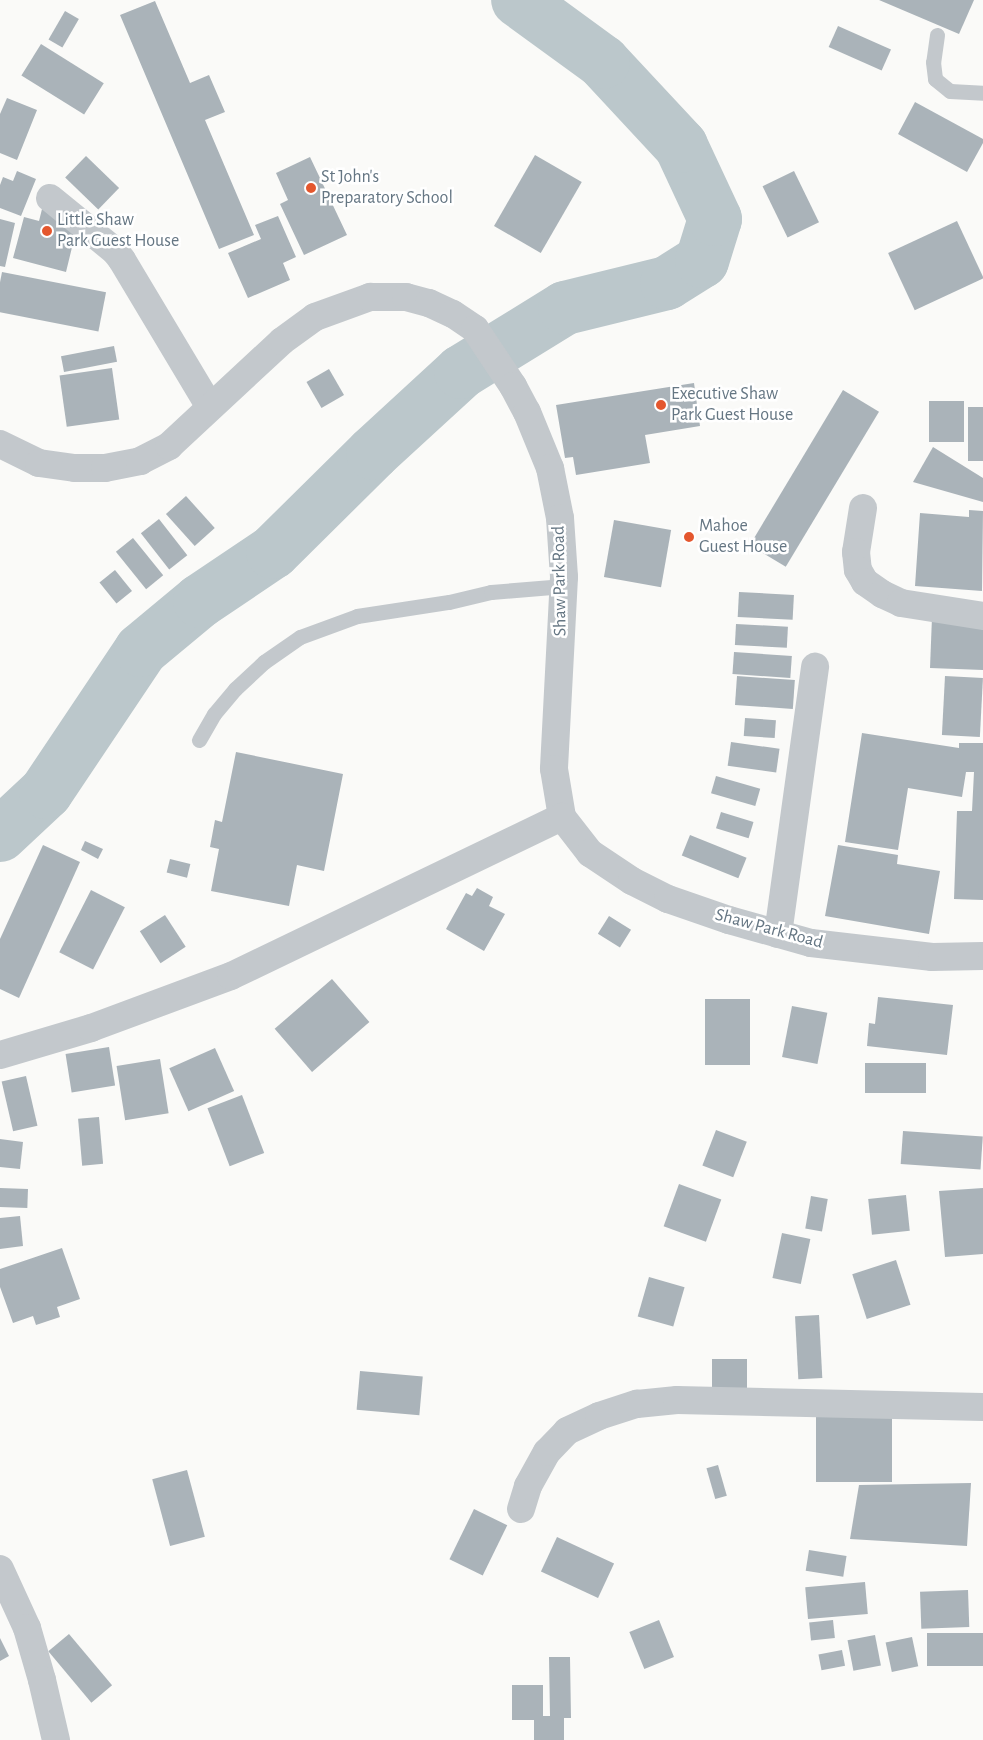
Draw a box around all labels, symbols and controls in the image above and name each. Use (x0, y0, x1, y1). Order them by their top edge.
place label: St John's Preparatory School (321, 167, 453, 210)
marker: St John's Preparatory School (305, 182, 317, 194)
place label: Little Shaw Park Guest House (57, 210, 179, 252)
marker: Little Shaw Park Guest House (41, 225, 53, 237)
place label: Executive Shaw Park Guest House (671, 384, 793, 426)
marker: Executive Shaw Park Guest House (655, 399, 667, 411)
place label: Mahoe Guest House (699, 516, 787, 558)
street label: Shaw Park Road (548, 525, 572, 637)
marker: Mahoe Guest House (683, 531, 695, 543)
street label: Shaw Park Road (713, 904, 825, 954)

